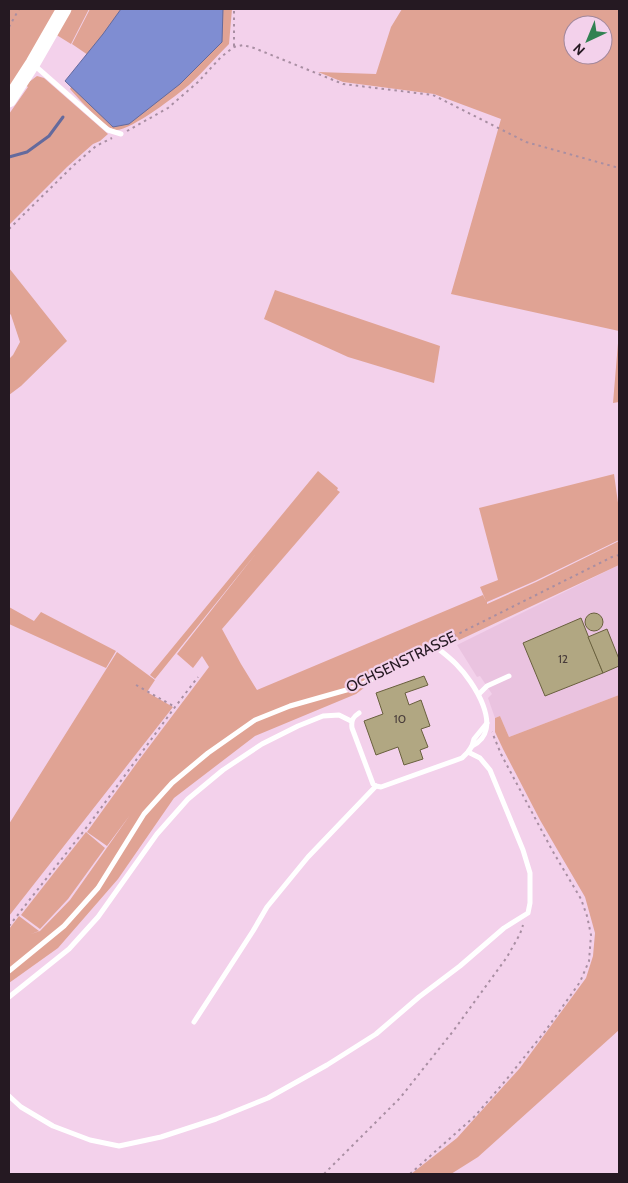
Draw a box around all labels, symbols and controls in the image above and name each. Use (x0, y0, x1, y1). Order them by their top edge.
north arrow (563, 15, 613, 65)
text: N (569, 39, 589, 59)
street label: OCHSENSTRASSE (343, 628, 459, 696)
house number: 12 (558, 651, 568, 666)
house number: 10 (394, 711, 406, 726)

